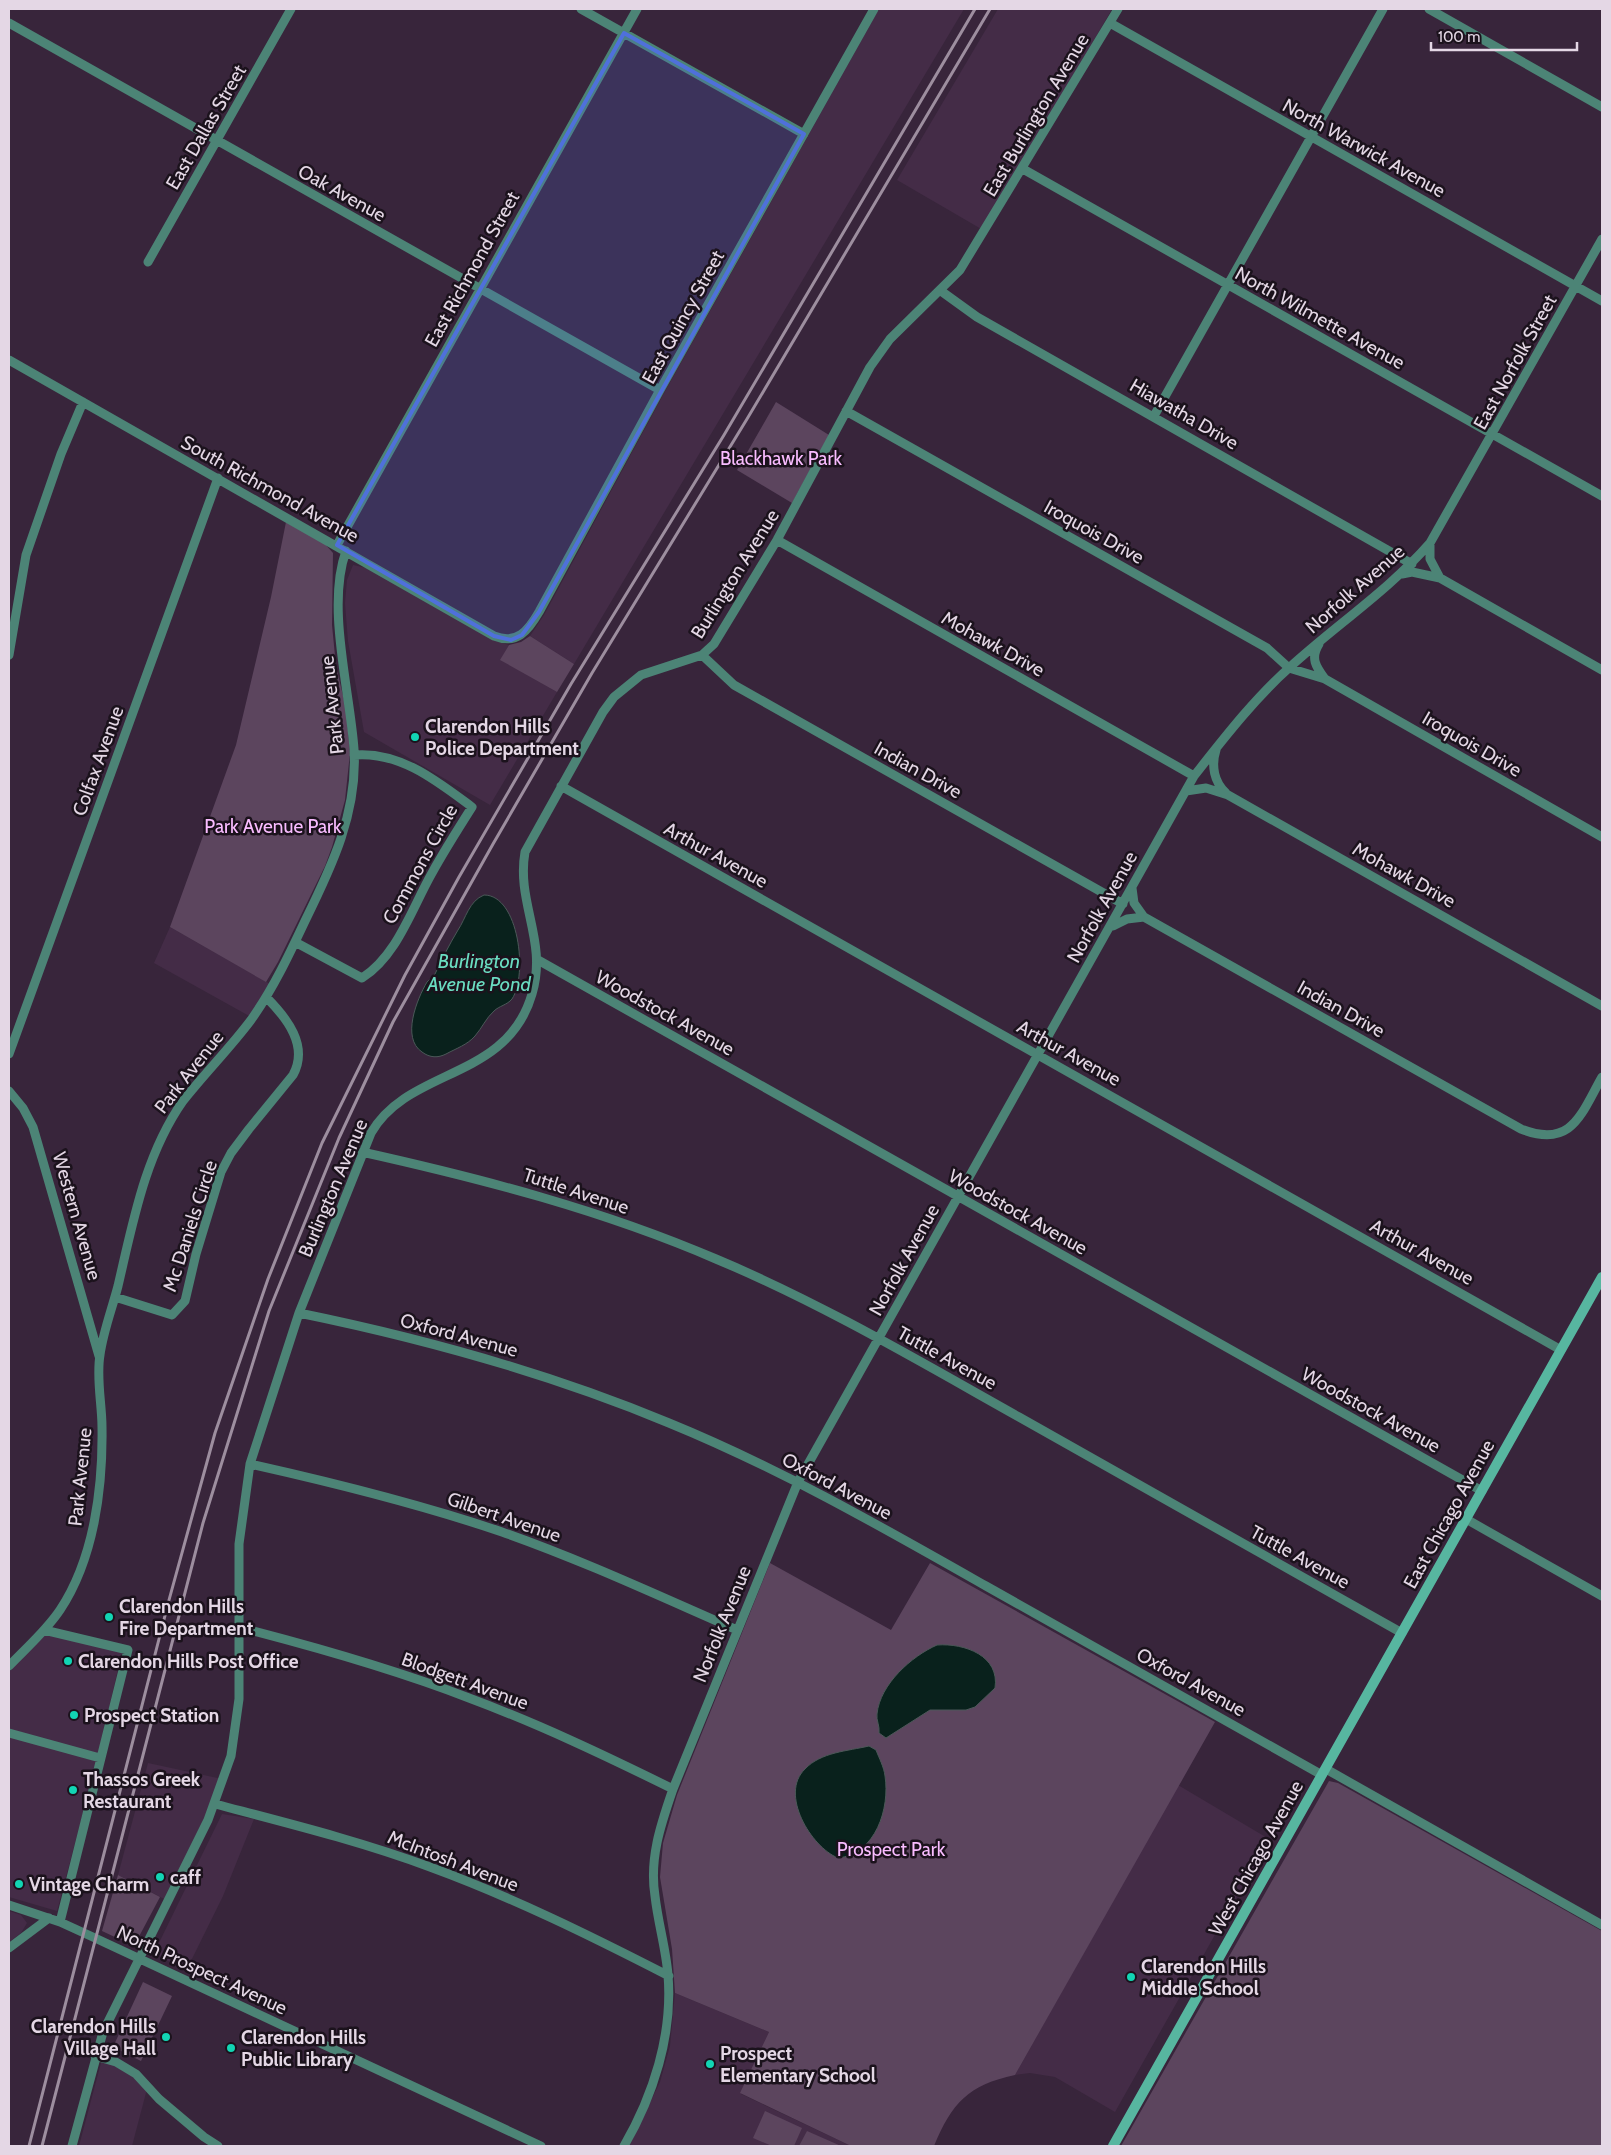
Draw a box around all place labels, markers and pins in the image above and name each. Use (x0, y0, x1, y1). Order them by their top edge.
place label: Clarendon Hills Police Department (425, 715, 579, 760)
marker: Clarendon Hills Police Department (409, 731, 421, 743)
place label: Clarendon Hills Fire Department (119, 1595, 254, 1640)
marker: Clarendon Hills Fire Department (103, 1611, 115, 1623)
place label: Clarendon Hills Post Office (78, 1650, 299, 1673)
marker: Clarendon Hills Post Office (62, 1655, 74, 1667)
place label: Prospect Station (84, 1704, 219, 1727)
marker: Prospect Station (68, 1709, 80, 1721)
place label: Thassos Greek Restaurant (83, 1768, 201, 1813)
marker: Thassos Greek Restaurant (67, 1784, 79, 1796)
place label: caff (170, 1866, 201, 1889)
marker: caff (154, 1871, 166, 1883)
place label: Vintage Charm (29, 1873, 149, 1896)
marker: Vintage Charm (13, 1878, 25, 1890)
place label: Clarendon Hills Middle School (1141, 1955, 1266, 2000)
marker: Clarendon Hills Middle School (1125, 1971, 1137, 1983)
place label: Clarendon Hills Village Hall (31, 2015, 156, 2060)
place label: Clarendon Hills Public Library (241, 2026, 366, 2071)
marker: Clarendon Hills Village Hall (160, 2031, 172, 2043)
marker: Clarendon Hills Public Library (225, 2042, 237, 2054)
place label: Prospect Elementary School (720, 2042, 876, 2087)
marker: Prospect Elementary School (704, 2058, 716, 2070)

